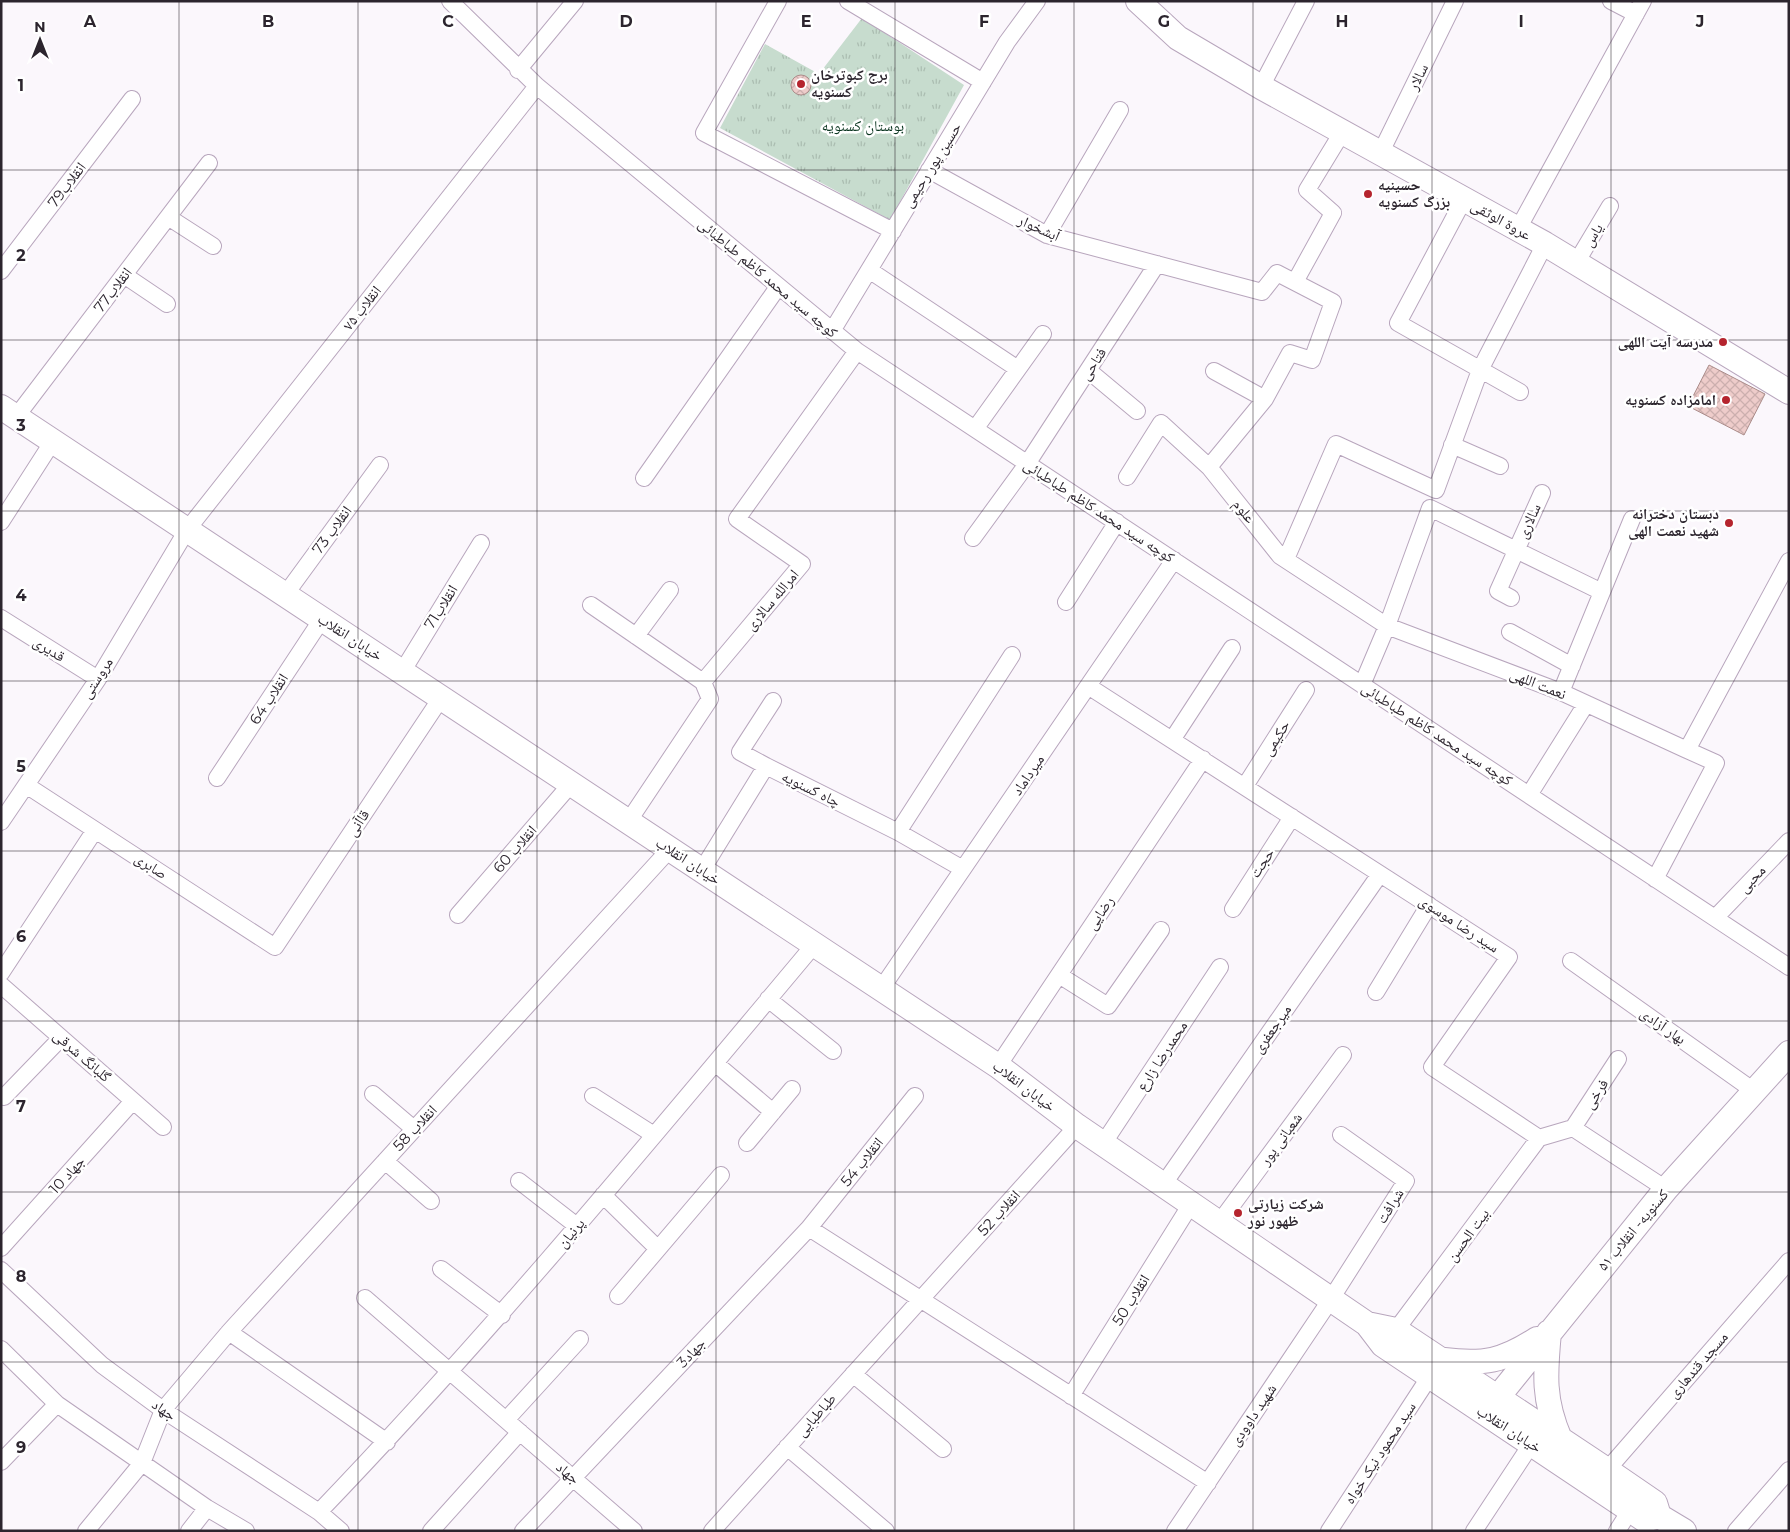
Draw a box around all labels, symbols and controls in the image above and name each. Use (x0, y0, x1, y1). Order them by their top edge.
text: A (83, 12, 97, 31)
text: B (262, 12, 274, 31)
text: C (442, 12, 454, 31)
text: D (619, 12, 633, 31)
text: E (801, 12, 811, 31)
text: F (979, 12, 989, 31)
text: G (1158, 12, 1170, 31)
text: H (1336, 12, 1348, 31)
text: I (1518, 12, 1524, 31)
text: J (1695, 12, 1704, 31)
north arrow (15, 15, 65, 65)
text: N (34, 18, 46, 36)
street label: سالار (1403, 60, 1432, 94)
place label: برج کبوترخان کسنویه (811, 65, 888, 101)
text: 1 (18, 76, 24, 95)
marker: برج کبوترخان کسنویه (795, 78, 807, 90)
park label: بوستان کسنویه (822, 116, 904, 136)
street label: حسین پور رحیمی (898, 118, 966, 211)
street label: انقلاب79 (43, 158, 90, 211)
place label: حسینیه بزرگ کسنویه (1378, 175, 1450, 211)
marker: حسینیه بزرگ کسنویه (1362, 188, 1374, 200)
street label: عروة الوثقی (1467, 195, 1535, 245)
street label: آبشخوار (1014, 210, 1064, 246)
street label: کوچه سید محمد کاظم طباطبائی (694, 214, 842, 342)
street label: یاس (1578, 219, 1608, 250)
text: 2 (16, 246, 26, 265)
street label: انقلاب77 (89, 263, 136, 316)
street label: انقلاب ۷۵ (338, 281, 385, 334)
place label: مدرسه آیت اللهی (1618, 332, 1713, 351)
marker: مدرسه آیت اللهی (1717, 336, 1729, 348)
street label: فتاحی (1075, 344, 1111, 384)
place label: امامزاده کسنویه (1625, 390, 1716, 409)
marker: امامزاده کسنویه (1720, 394, 1732, 406)
text: 3 (15, 416, 26, 435)
street label: کوچه سید محمد کاظم طباطبائی (1020, 455, 1178, 567)
street label: علوم (1228, 495, 1260, 528)
street label: سالاری (1512, 500, 1546, 542)
street label: انقلاب 73 (308, 502, 356, 558)
place label: دبستان دخترانه شهید نعمت الهی (1628, 504, 1719, 540)
marker: دبستان دخترانه شهید نعمت الهی (1723, 517, 1735, 529)
street label: امرالله سالاری (741, 565, 803, 635)
street label: انقلاب71 (420, 581, 462, 632)
text: 4 (15, 586, 27, 605)
street label: خیابان انقلاب (314, 609, 387, 666)
street label: قدیری (29, 632, 69, 666)
street label: مروستی (76, 653, 118, 703)
street label: نعمت اللهی (1507, 664, 1569, 704)
street label: انقلاب 64 (245, 670, 292, 728)
street label: کوچه سید محمد کاظم طباطبائی (1358, 678, 1516, 790)
street label: حکیمی (1257, 716, 1295, 760)
street label: میرداماد (1007, 751, 1048, 799)
text: 5 (16, 757, 26, 776)
street label: چاه کسنویه (779, 766, 844, 811)
street label: قاآنی (342, 806, 374, 840)
street label: انقلاب 60 (489, 821, 541, 877)
street label: خیابان انقلاب (652, 833, 725, 890)
street label: حجت (1245, 844, 1278, 881)
street label: صابری (131, 848, 171, 884)
street label: محبی (1734, 861, 1770, 897)
street label: سید رضا موسوی (1415, 891, 1503, 957)
street label: رضایی (1081, 892, 1119, 934)
text: 6 (16, 927, 26, 946)
street label: میرجعفری (1248, 1001, 1296, 1057)
street label: بهار آزادی (1636, 1003, 1690, 1049)
street label: محمدرضا زارع (1132, 1017, 1192, 1095)
street label: گلبانگ شرقی (49, 1025, 115, 1087)
street label: خیابان انقلاب (989, 1056, 1060, 1116)
street label: فرخی (1579, 1075, 1613, 1113)
text: 7 (16, 1097, 26, 1116)
street label: انقلاب 58 (389, 1101, 441, 1155)
street label: شعبانی پور (1255, 1109, 1307, 1170)
street label: اتقلاب 54 (836, 1133, 887, 1190)
street label: جهاد 10 (45, 1151, 89, 1198)
street label: شرافت (1371, 1184, 1408, 1227)
street label: کسنویه- انقلاب ۵۱ (1593, 1185, 1672, 1274)
street label: انقلاب 52 (973, 1186, 1024, 1239)
place label: شرکت زیارتی ظهور نور (1247, 1194, 1324, 1230)
street label: بیت الحسن (1442, 1204, 1494, 1266)
marker: شرکت زیارتی ظهور نور (1232, 1207, 1244, 1219)
street label: پرنیان (553, 1214, 589, 1252)
text: 8 (16, 1267, 26, 1286)
street label: انقلاب 50 (1108, 1271, 1154, 1329)
street label: مسجد قندهاری (1664, 1327, 1733, 1403)
street label: جهاد3 (672, 1334, 709, 1371)
street label: شهید داوودی (1225, 1380, 1281, 1450)
street label: طباطبایی (791, 1389, 841, 1441)
street label: جهاد (148, 1395, 180, 1425)
street label: سید محمود نیک خواه (1340, 1398, 1420, 1507)
street label: خیابان انقلاب (1473, 1401, 1546, 1458)
text: 9 (16, 1438, 26, 1457)
street label: جهاد (553, 1457, 584, 1488)

